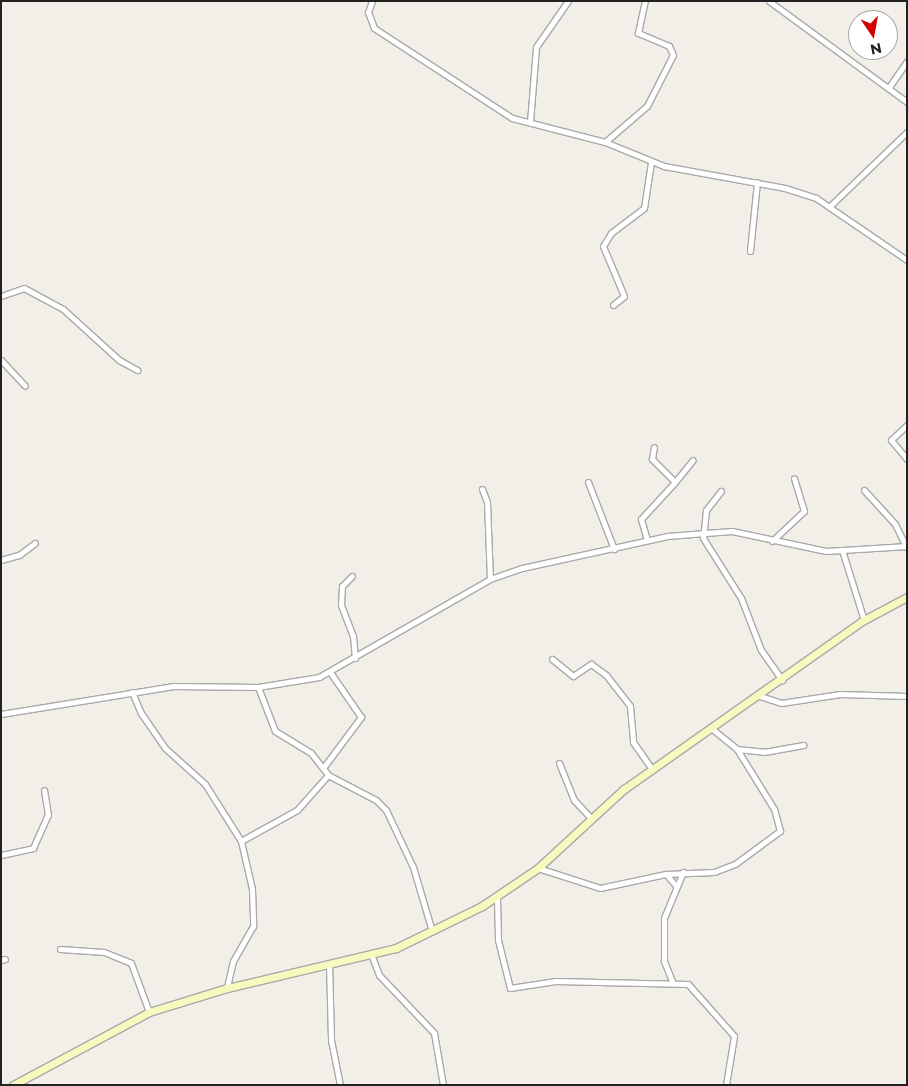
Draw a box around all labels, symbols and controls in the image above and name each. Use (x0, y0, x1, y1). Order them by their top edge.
north arrow (848, 10, 898, 60)
text: N (869, 39, 883, 59)

